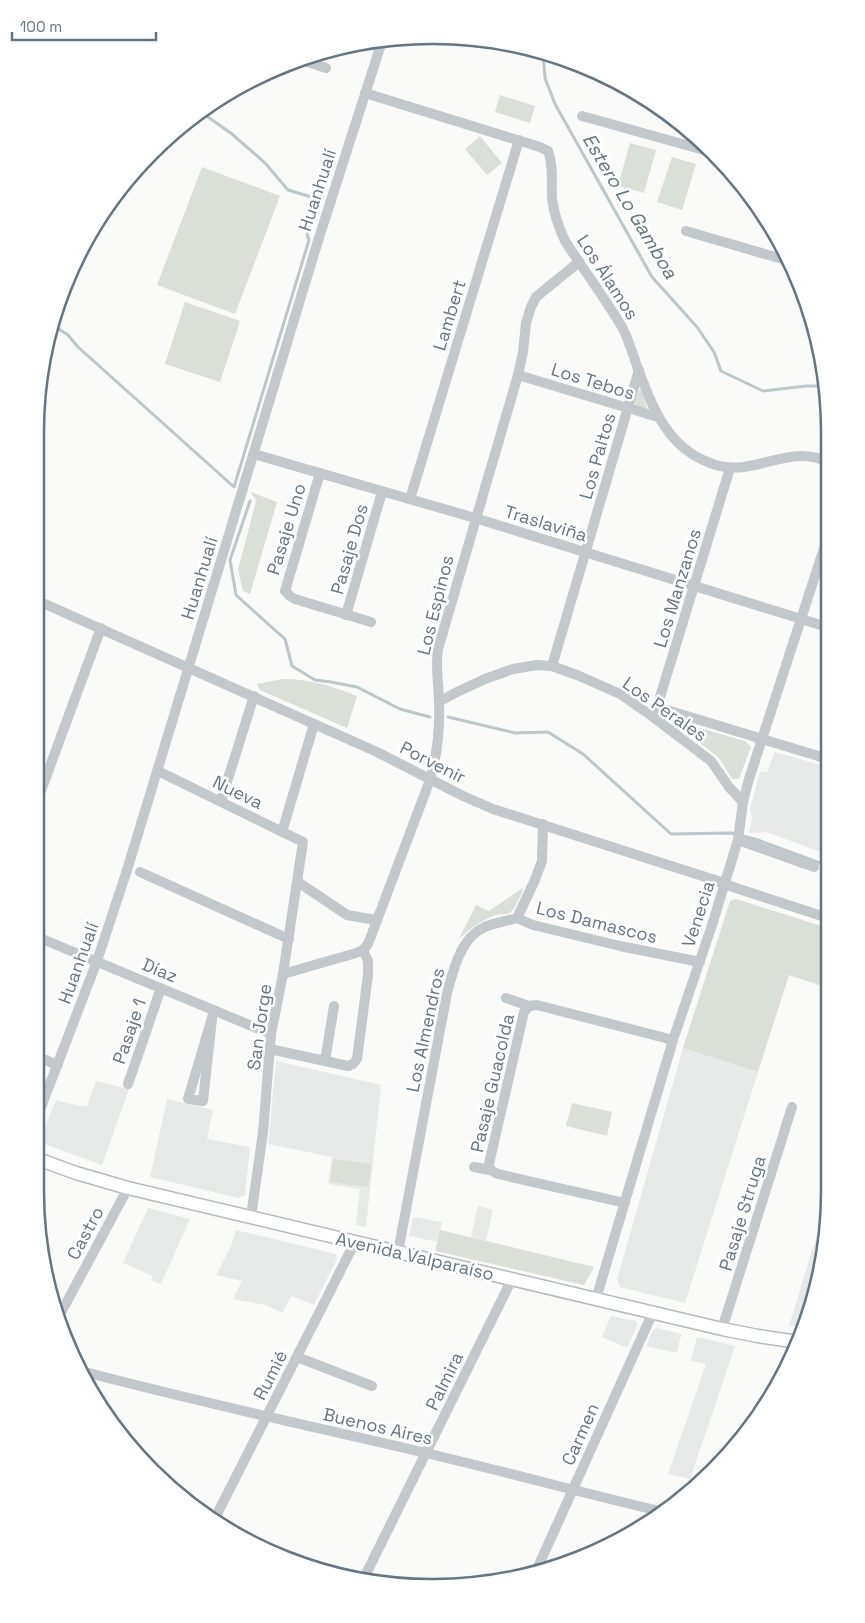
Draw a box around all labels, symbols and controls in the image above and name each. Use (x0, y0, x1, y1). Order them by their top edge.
scale bar (12, 10, 156, 42)
text: 100 m (20, 17, 62, 36)
water label: Estero Lo Gamboa (577, 129, 683, 283)
street label: Huanhualí (293, 145, 341, 234)
street label: Los Álamos (572, 230, 644, 324)
street label: Lambert (427, 277, 471, 353)
street label: Los Tebos (548, 357, 638, 405)
street label: Los Paltos (574, 410, 620, 502)
street label: Pasaje Uno (261, 480, 311, 578)
street label: Traslaviña (502, 500, 590, 546)
street label: Pasaje Dos (325, 501, 373, 597)
street label: Los Manzanos (648, 526, 706, 650)
street label: Huanhualí (176, 533, 223, 622)
street label: Los Espinos (411, 553, 459, 657)
street label: Los Perales (618, 672, 712, 746)
street label: Porvenir (396, 736, 470, 788)
street label: Nueva (209, 770, 267, 814)
street label: Venecia (677, 878, 719, 950)
street label: Los Damascos (534, 896, 660, 948)
street label: Huanhualí (53, 918, 104, 1007)
street label: Díaz (139, 952, 181, 988)
street label: Los Almendros (401, 966, 449, 1094)
street label: San Jorge (242, 982, 276, 1072)
street label: Pasaje 1 (107, 995, 151, 1067)
street label: Pasaje Guacolda (465, 1011, 519, 1155)
street label: Pasaje Struga (714, 1153, 770, 1273)
street label: Castro (61, 1202, 109, 1264)
street label: Avenida Valparaíso (334, 1227, 496, 1285)
street label: Rumié (248, 1346, 292, 1404)
street label: Palmira (420, 1348, 468, 1414)
street label: Carmen (556, 1399, 604, 1469)
street label: Buenos Aires (321, 1402, 435, 1450)

